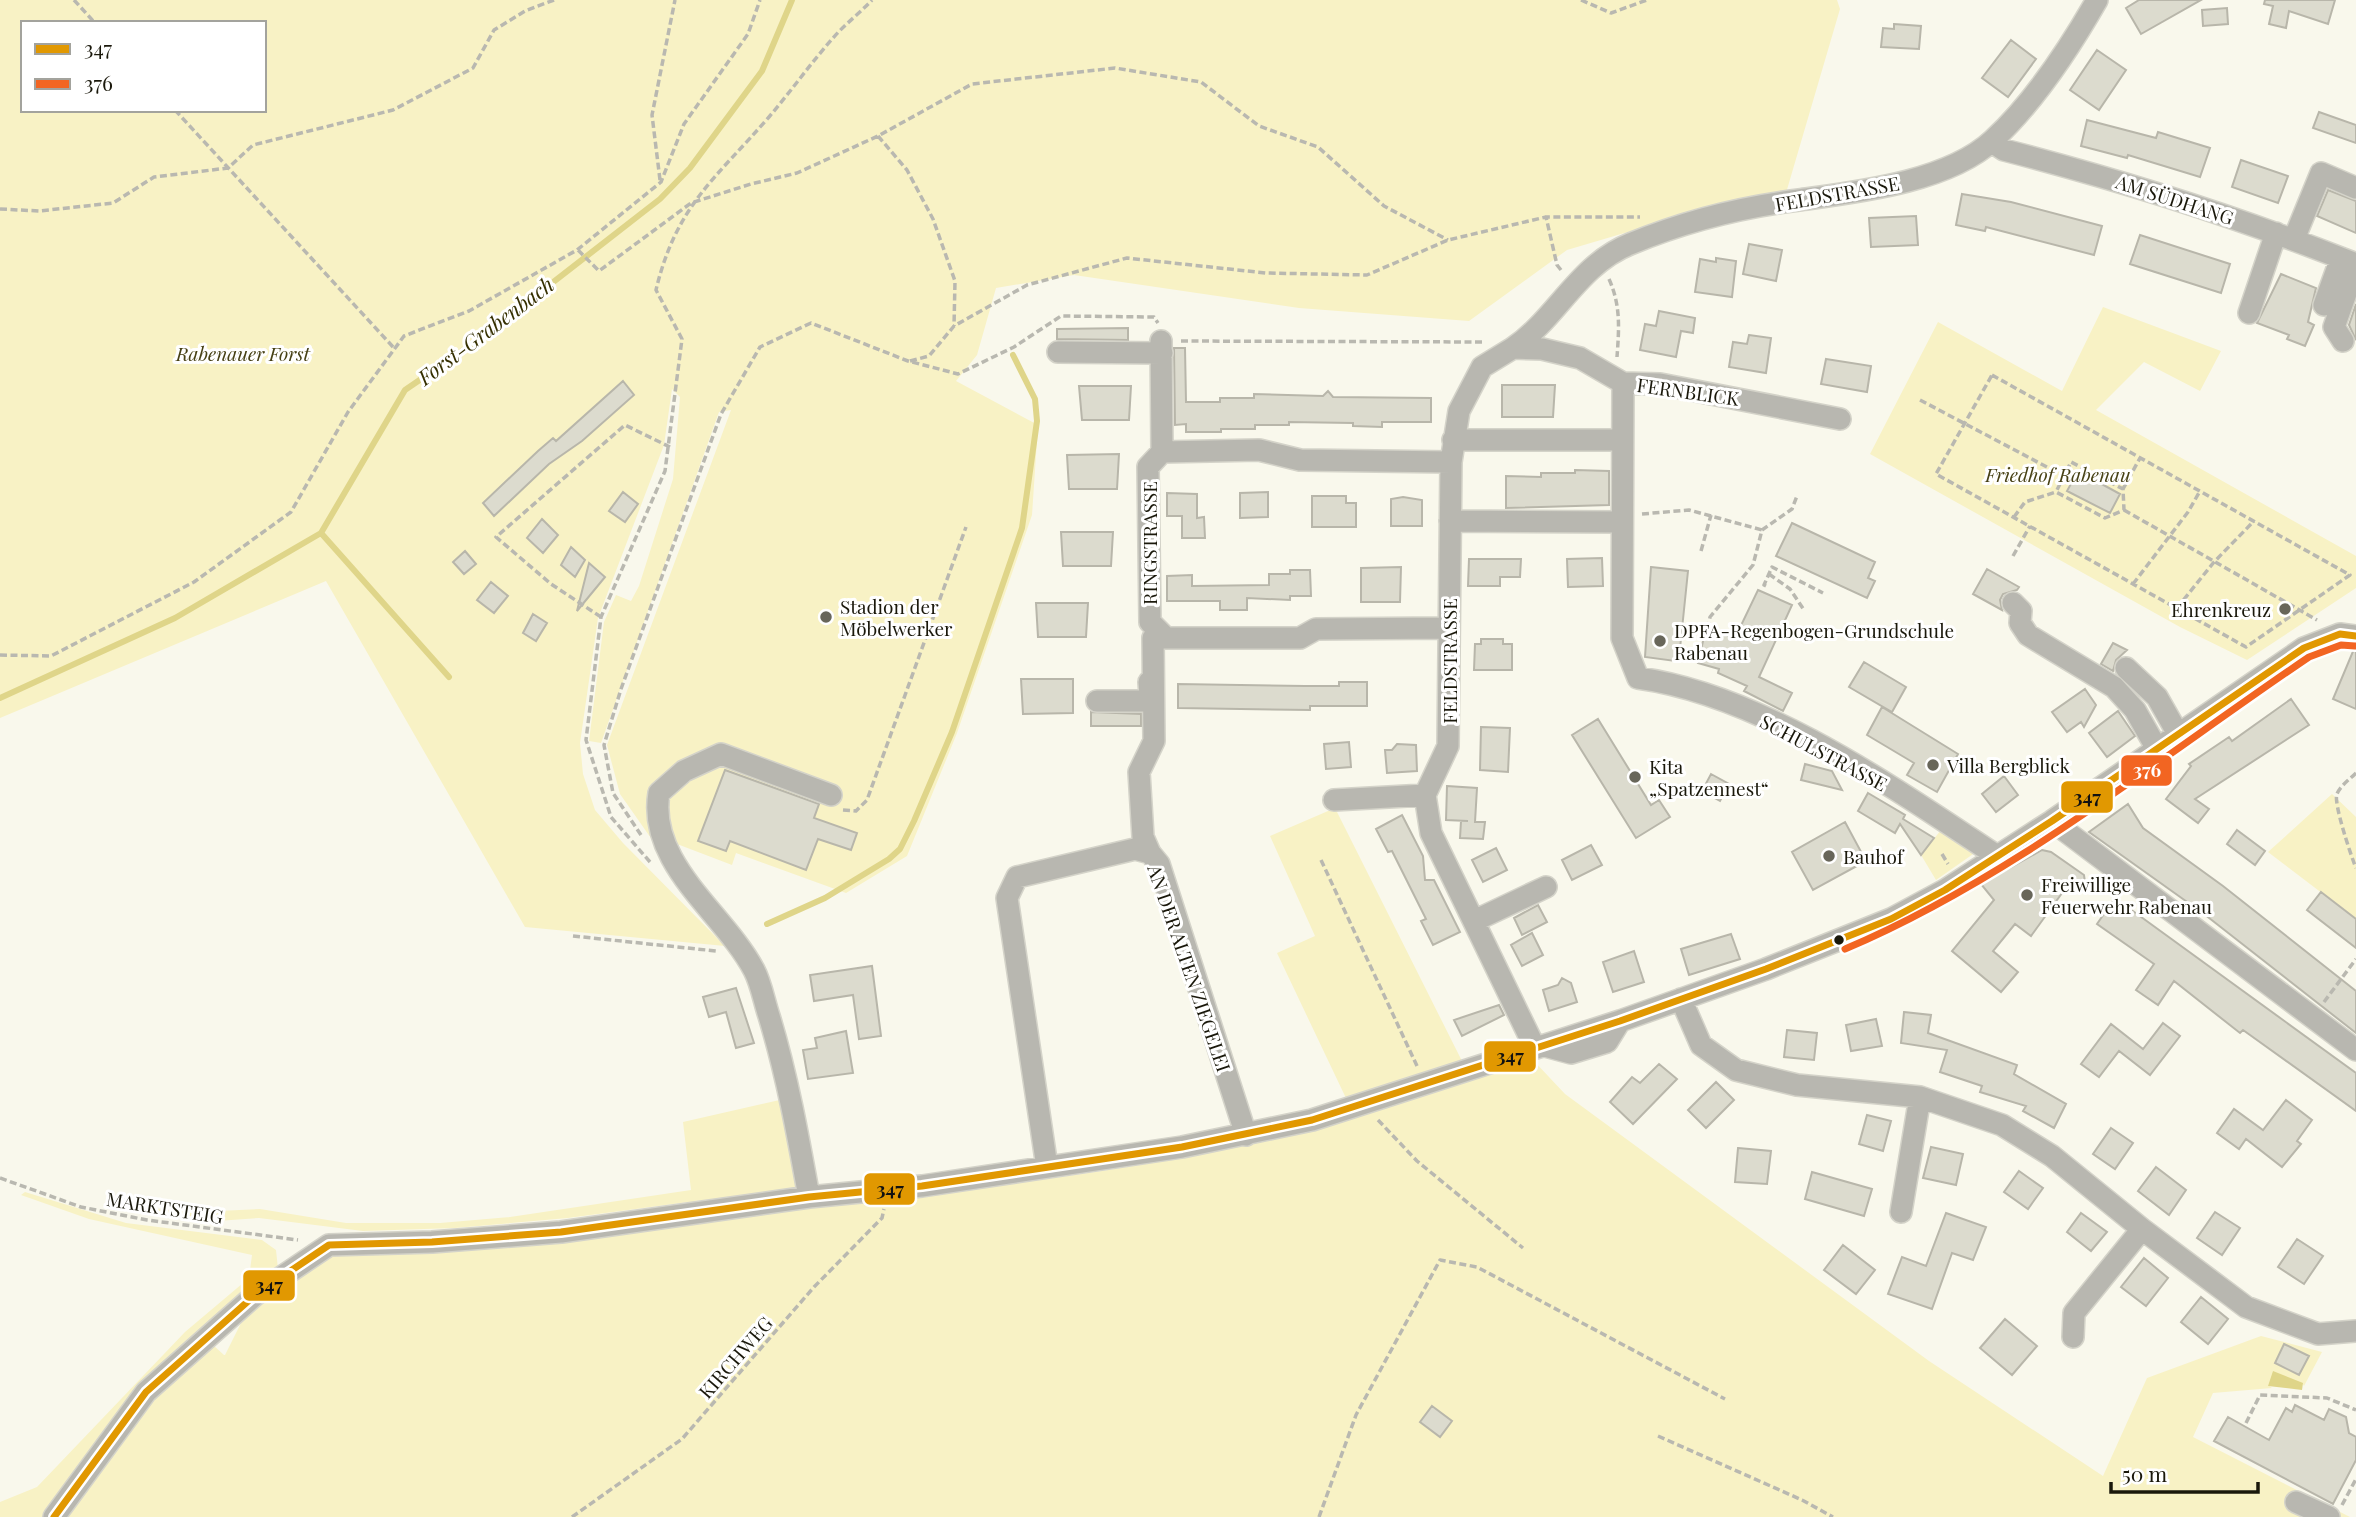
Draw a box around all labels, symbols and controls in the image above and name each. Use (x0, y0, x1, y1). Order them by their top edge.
legend (21, 21, 266, 112)
text: 347 (84, 33, 113, 61)
text: 376 (84, 68, 113, 96)
street label: AM SÜDHANG (2112, 167, 2237, 230)
street label: FELDSTRASSE (1773, 169, 1901, 217)
water label: Forst-Grabenbach (410, 270, 559, 391)
park label: Rabenauer Forst (175, 340, 312, 366)
street label: FERNBLICK (1635, 371, 1741, 411)
park label: Friedhof Rabenau (1984, 461, 2131, 487)
street label: RINGSTRASSE (1136, 481, 1162, 605)
place label: Stadion der Möbelwerker (840, 593, 953, 641)
place label: Ehrenkreuz (2171, 596, 2271, 622)
street label: FELDSTRASSE (1436, 598, 1462, 724)
marker: Ehrenkreuz (2277, 601, 2293, 617)
marker: Stadion der Möbelwerker (818, 609, 834, 625)
place label: DPFA-Regenbogen-Grundschule Rabenau (1674, 617, 1954, 665)
marker: DPFA-Regenbogen-Grundschule Rabenau (1652, 633, 1668, 649)
street label: SCHULSTRASSE (1756, 708, 1892, 796)
place label: Villa Bergblick (1946, 752, 2071, 778)
place label: Kita „Spatzennest“ (1649, 753, 1769, 801)
line badge: 376 (2120, 754, 2173, 787)
text: 376 (2133, 756, 2162, 782)
marker: Villa Bergblick (1925, 757, 1941, 773)
marker: Kita „Spatzennest“ (1627, 769, 1643, 785)
line badge: 347 (2060, 780, 2114, 814)
text: 347 (2073, 783, 2101, 809)
place label: Bauhof (1843, 843, 1905, 869)
marker: Bauhof (1821, 848, 1837, 864)
street label: AN DER ALTEN ZIEGELEI (1142, 860, 1238, 1075)
place label: Freiwillige Feuerwehr Rabenau (2041, 871, 2212, 919)
marker: Freiwillige Feuerwehr Rabenau (2019, 887, 2035, 903)
unlabelled marker (1832, 933, 1846, 947)
line badge: 347 (1483, 1040, 1537, 1073)
text: 347 (1496, 1042, 1524, 1068)
line badge: 347 (863, 1172, 916, 1206)
text: 347 (876, 1175, 904, 1201)
street label: MARKTSTEIG (105, 1185, 225, 1229)
line badge: 347 (242, 1269, 296, 1302)
text: 347 (255, 1271, 283, 1297)
street label: KIRCHWEG (692, 1310, 778, 1404)
scale bar (2111, 1450, 2258, 1494)
text: 50 m (2122, 1459, 2168, 1487)

